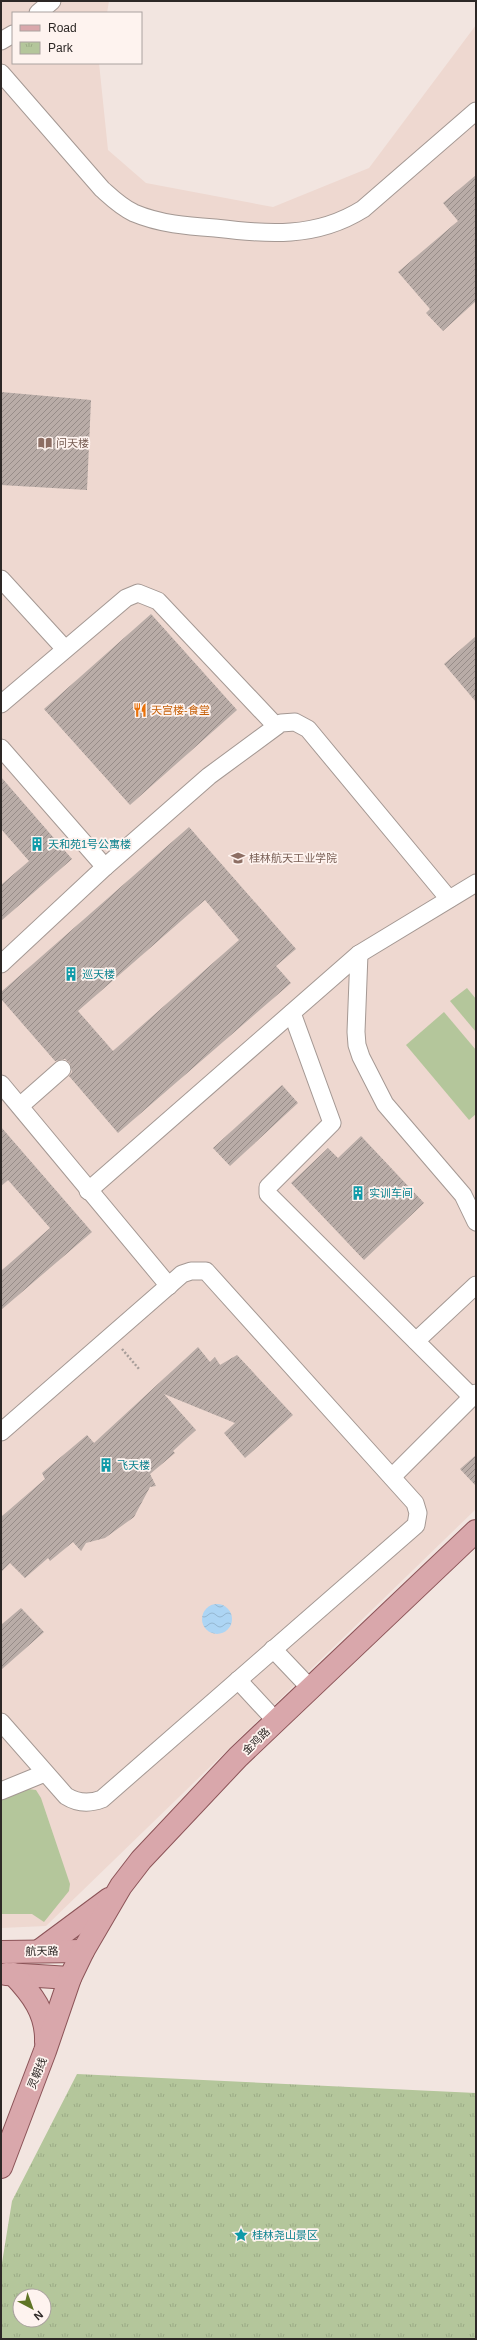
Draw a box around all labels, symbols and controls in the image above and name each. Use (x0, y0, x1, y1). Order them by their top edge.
legend (12, 12, 142, 64)
text: Road (48, 21, 77, 35)
text: Park (48, 41, 74, 55)
library icon: 问天楼 (37, 435, 53, 451)
place label: 问天楼 (56, 437, 89, 449)
restaurant icon: 天宫楼-食堂 (132, 702, 148, 718)
place label: 天宫楼-食堂 (151, 704, 210, 716)
building icon: 天和苑1号公寓楼 (29, 836, 45, 852)
place label: 天和苑1号公寓楼 (48, 838, 131, 850)
school or university icon: 桂林航天工业学院 (230, 850, 246, 866)
place label: 桂林航天工业学院 (249, 852, 337, 864)
building icon: 巡天楼 (63, 966, 79, 982)
place label: 巡天楼 (82, 968, 115, 980)
building icon: 实训车间 (350, 1185, 366, 1201)
place label: 实训车间 (369, 1187, 413, 1199)
building icon: 飞天楼 (98, 1457, 114, 1473)
place label: 飞天楼 (117, 1459, 150, 1471)
street label: 金鸡路 (240, 1725, 272, 1757)
street label: 航天路 (25, 1945, 59, 1957)
street label: 灵朝线 (25, 2055, 49, 2091)
place icon: 桂林尧山景区 (233, 2227, 249, 2243)
place label: 桂林尧山景区 (252, 2229, 318, 2241)
north arrow (12, 2288, 52, 2328)
text: N (32, 2308, 45, 2323)

